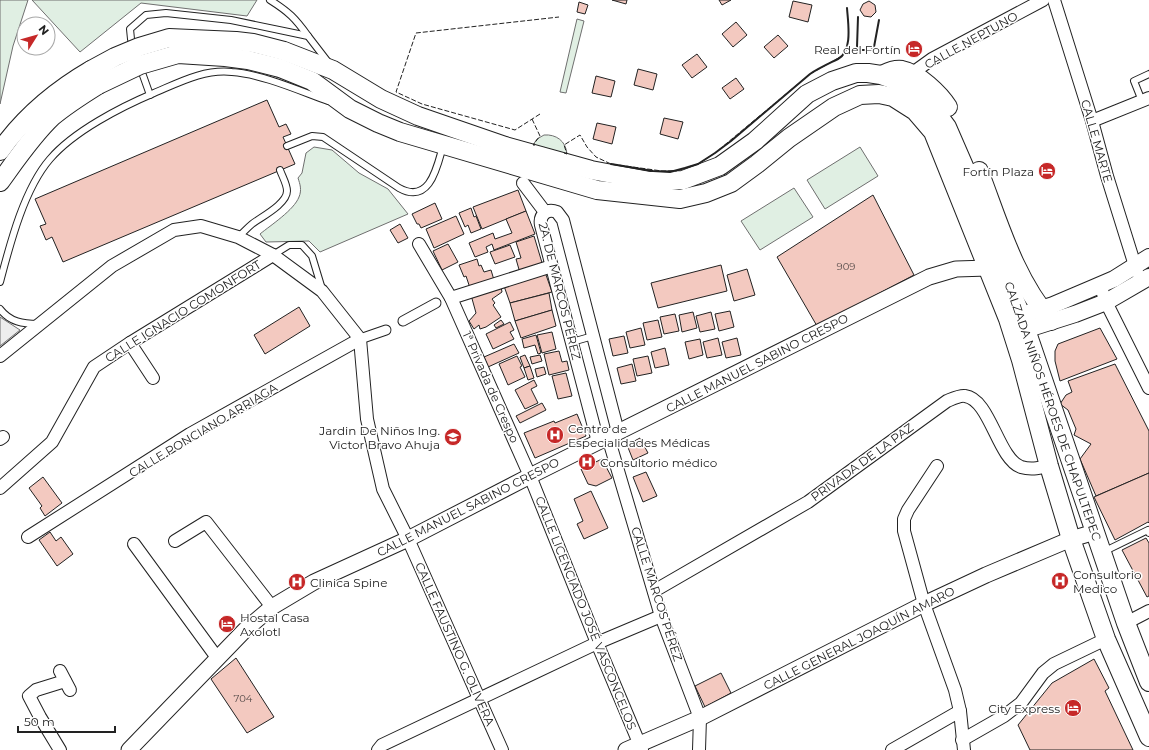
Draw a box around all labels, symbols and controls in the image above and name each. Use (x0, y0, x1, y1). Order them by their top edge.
street label: CALLE NEPTUNO (922, 8, 1020, 72)
north arrow (16, 16, 56, 56)
text: N (36, 22, 52, 38)
hotel icon: Real del Fortín (904, 39, 924, 59)
place label: Real del Fortín (814, 42, 901, 57)
street label: CALLE MARTE (1078, 98, 1116, 184)
hotel icon: Fortín Plaza (1037, 161, 1057, 181)
place label: Fortín Plaza (963, 164, 1034, 179)
street label: 2A. DE MARCOS PÉREZ (536, 221, 584, 361)
street label: CALLE IGNACIO COMONFORT (102, 257, 264, 365)
house number: 909 (837, 260, 855, 273)
street label: CALZADA NIÑOS HÉROES DE CHAPULTEPEC (1001, 280, 1105, 543)
street label: CALLE MANUEL SABINO CRESPO (663, 310, 851, 416)
street label: 1ª Privada de Crespo (460, 329, 522, 445)
street label: CALLE PONCIANO ARRIAGA (126, 380, 280, 480)
street label: PRIVADA DE LA PAZ (808, 420, 916, 504)
place label: Centro de Especialidades Médicas (568, 421, 710, 450)
place label: Jardin De Niños Ing. Victor Bravo Ahuja (318, 423, 440, 452)
hospital icon: Centro de Especialidades Médicas (545, 425, 565, 445)
school or university icon: Jardin De Niños Ing. Victor Bravo Ahuja (443, 427, 463, 447)
hospital icon: Consultorio médico (577, 452, 597, 472)
street label: CALLE MANUEL SABINO CRESPO (374, 454, 562, 560)
place label: Consultorio médico (600, 455, 717, 470)
street label: CALLE LICENCIADO JOSÉ VASCONCELOS (532, 494, 640, 732)
street label: CALLE MARCOS PÉREZ (628, 525, 686, 663)
street label: CALLE FAUSTINO G. OLIVERA (412, 560, 498, 728)
place label: Consultorio Medico (1073, 567, 1142, 596)
hospital icon: Consultorio Medico (1050, 571, 1070, 591)
hospital icon: Clinica Spine (287, 572, 307, 592)
place label: Clinica Spine (310, 575, 387, 590)
street label: CALLE GENERAL JOAQUÍN AMARO (761, 583, 957, 693)
place label: Hostal Casa Axolotl (240, 610, 310, 639)
hotel icon: Hostal Casa Axolotl (217, 614, 237, 634)
house number: 704 (234, 692, 253, 705)
hotel icon: City Express (1063, 698, 1083, 718)
place label: City Express (988, 701, 1060, 716)
scale bar (18, 708, 115, 734)
text: 50 m (24, 714, 55, 729)

